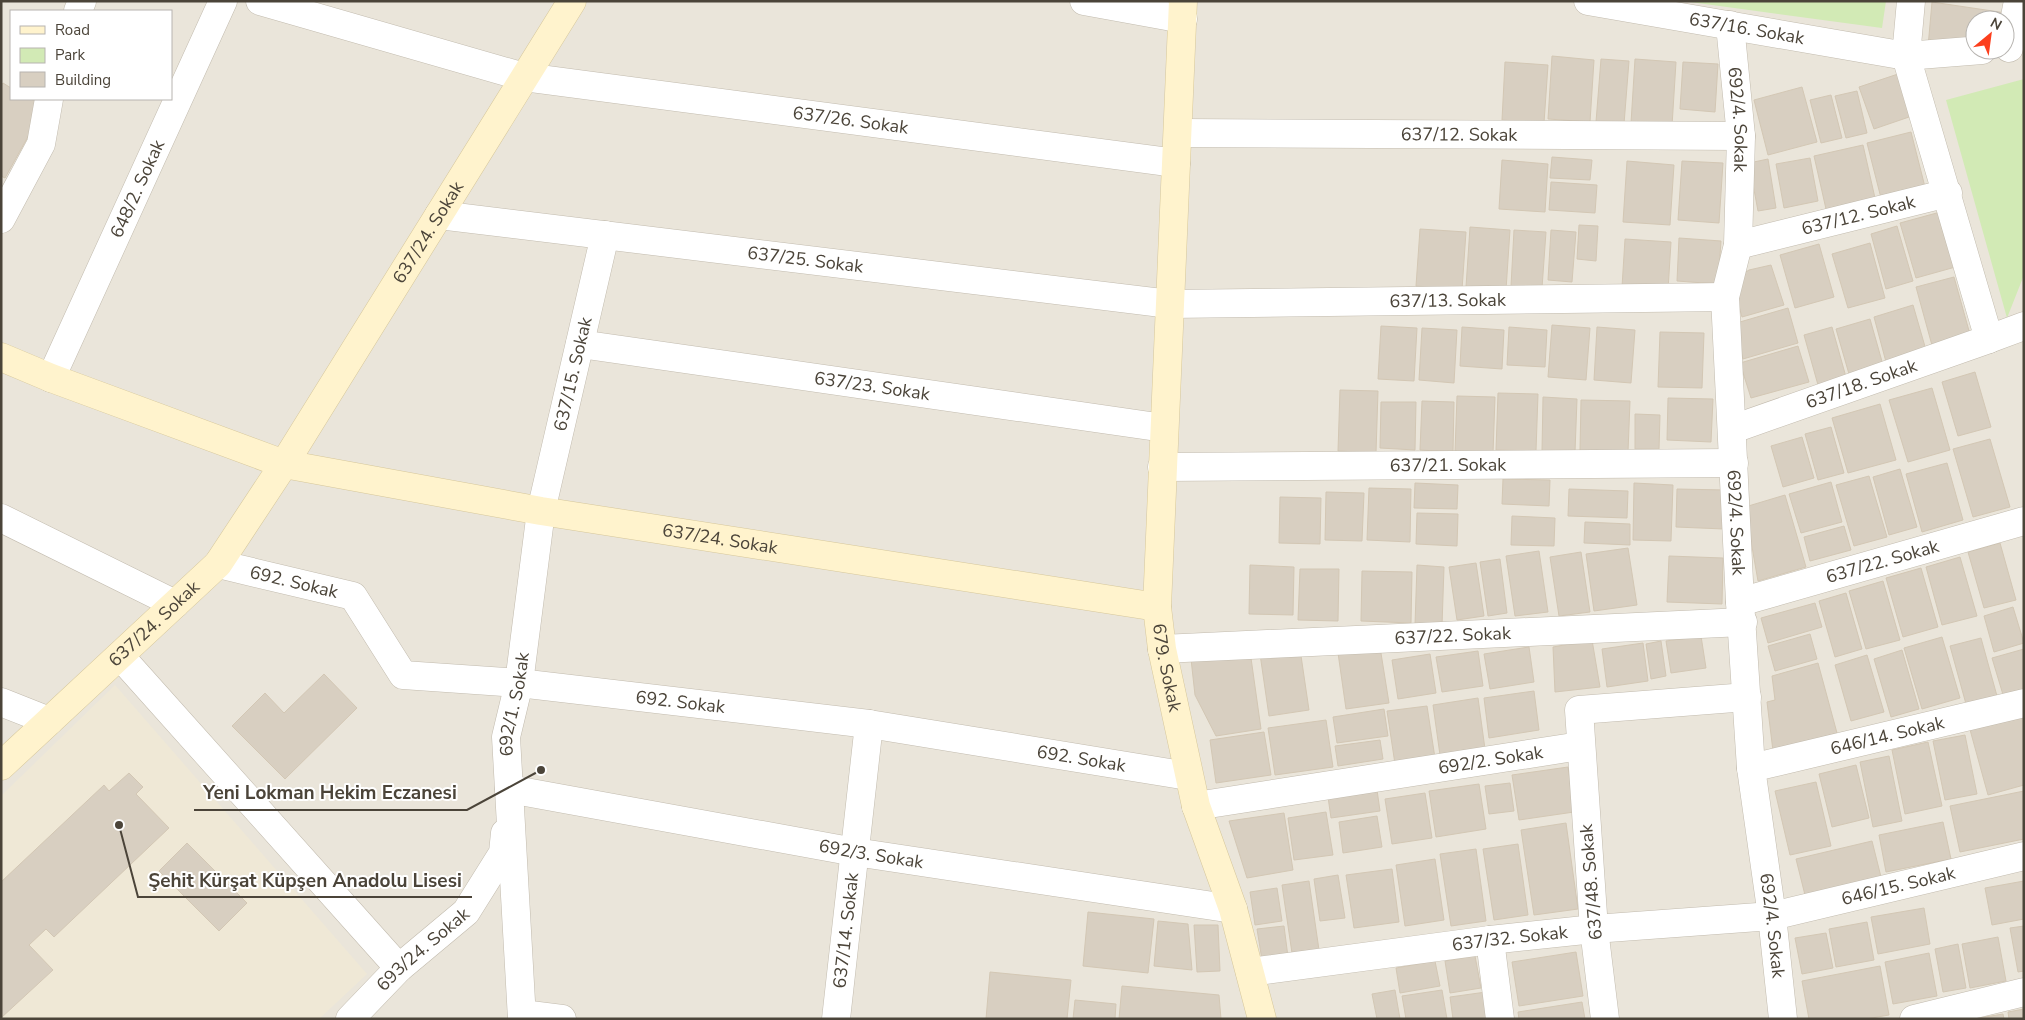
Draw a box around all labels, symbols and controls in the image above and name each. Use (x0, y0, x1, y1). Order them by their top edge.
street label: 637/16. Sokak (1687, 7, 1807, 50)
legend (10, 10, 172, 100)
north arrow (1965, 10, 2015, 60)
text: N (1987, 13, 2005, 35)
text: Road (55, 20, 90, 40)
text: Park (55, 45, 85, 65)
street label: 692/4. Sokak (1722, 66, 1753, 174)
text: Building (55, 70, 111, 90)
street label: 637/26. Sokak (791, 101, 911, 140)
street label: 637/12. Sokak (1401, 122, 1518, 147)
street label: 648/2. Sokak (104, 135, 171, 242)
street label: 637/24. Sokak (387, 176, 470, 288)
street label: 637/12. Sokak (1799, 189, 1919, 241)
street label: 637/25. Sokak (746, 241, 866, 279)
street label: 637/13. Sokak (1389, 288, 1507, 313)
street label: 637/15. Sokak (548, 314, 598, 433)
street label: 637/18. Sokak (1802, 353, 1921, 415)
street label: 637/23. Sokak (813, 366, 932, 406)
street label: 637/21. Sokak (1390, 453, 1507, 477)
street label: 692/4. Sokak (1722, 469, 1751, 577)
street label: 637/24. Sokak (661, 518, 780, 560)
street label: 637/22. Sokak (1823, 534, 1943, 589)
street label: 692. Sokak (247, 560, 341, 604)
street label: 637/24. Sokak (103, 574, 206, 672)
street label: 637/22. Sokak (1394, 621, 1512, 650)
street label: 679. Sokak (1147, 622, 1187, 715)
street label: 692/1. Sokak (494, 650, 535, 757)
street label: 692. Sokak (634, 685, 727, 719)
street label: 646/14. Sokak (1828, 710, 1948, 761)
street label: 692. Sokak (1035, 740, 1129, 778)
street label: 692/2. Sokak (1436, 740, 1545, 780)
callout: Yeni Lokman Hekim Eczanesi (194, 776, 467, 810)
text: Yeni Lokman Hekim Eczanesi (202, 780, 457, 806)
street label: 637/48. Sokak (1574, 822, 1608, 941)
street label: 692/3. Sokak (817, 834, 926, 874)
street label: 646/15. Sokak (1839, 861, 1959, 911)
callout: Şehit Kürşat Küpşen Anadolu Lisesi (138, 863, 472, 897)
text: Şehit Kürşat Küpşen Anadolu Lisesi (148, 868, 462, 894)
street label: 637/14. Sokak (827, 870, 864, 990)
street label: 692/4. Sokak (1754, 872, 1791, 980)
street label: 693/24. Sokak (371, 901, 475, 996)
street label: 637/32. Sokak (1450, 920, 1570, 957)

